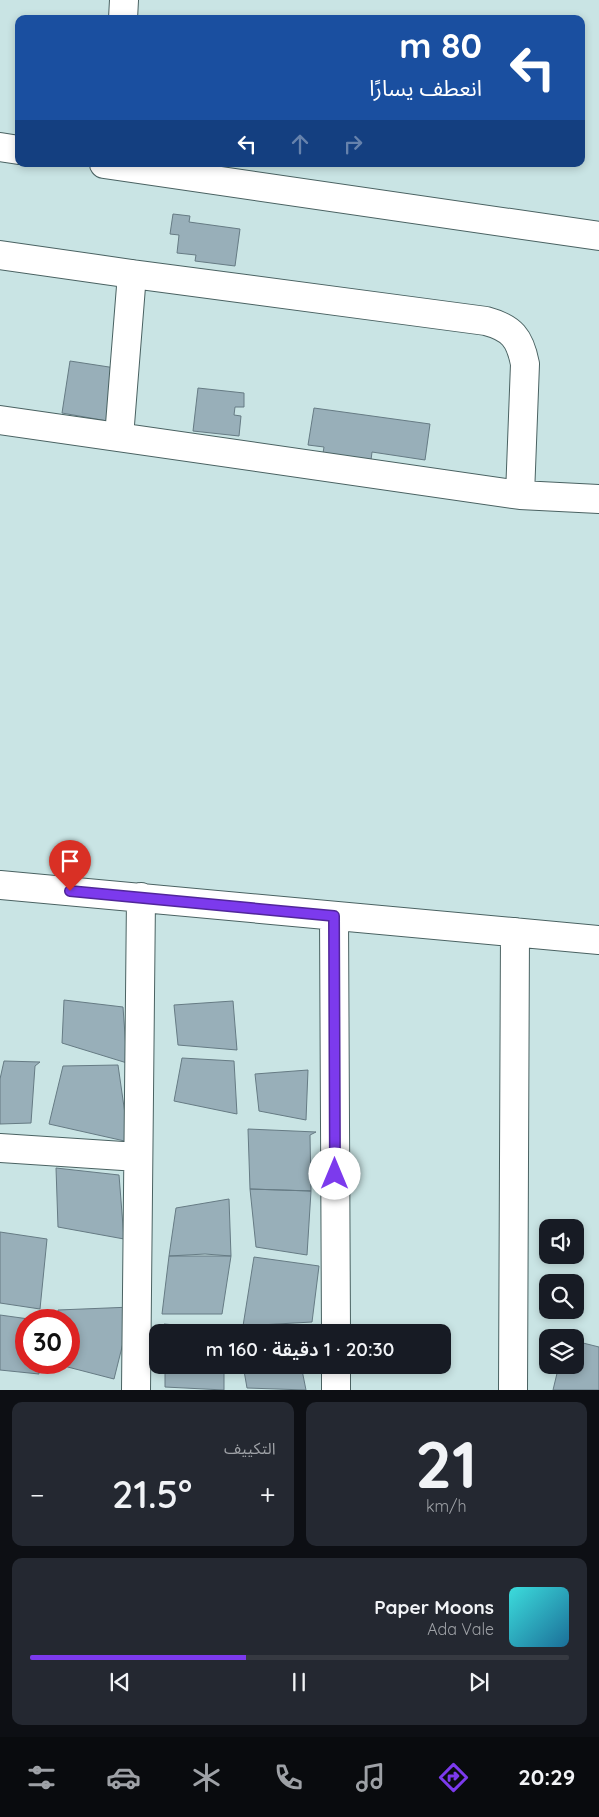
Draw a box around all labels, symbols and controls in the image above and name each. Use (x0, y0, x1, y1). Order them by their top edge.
text: 80 m (399, 23, 482, 67)
icon: left (500, 35, 565, 100)
text: انعطف يسارًا (369, 74, 482, 102)
icon: left (233, 130, 261, 158)
icon: ahead (286, 130, 314, 158)
icon: right (339, 130, 367, 158)
pin (49, 840, 91, 891)
icon: arrive (56, 847, 84, 875)
position arrow (308, 1147, 360, 1199)
map controls (539, 1219, 584, 1374)
button: sound (539, 1219, 584, 1264)
button: search (539, 1274, 584, 1319)
speed limit sign: 30 (15, 1309, 80, 1374)
button: layers (539, 1329, 584, 1374)
text: 20:30 · 1 دقيقة · 160 m (206, 1337, 394, 1361)
text: 21 (415, 1423, 477, 1504)
text: التكييف (224, 1438, 276, 1458)
text: 21.5° (112, 1470, 192, 1518)
text: − (30, 1477, 45, 1512)
text: + (260, 1477, 276, 1512)
text: km/h (426, 1496, 467, 1516)
text: Paper Moons (374, 1595, 494, 1619)
text: Ada Vale (427, 1619, 494, 1639)
icon: previous (106, 1668, 134, 1696)
icon: pause (285, 1668, 313, 1696)
icon: next (465, 1668, 493, 1696)
icon: filters (24, 1760, 59, 1795)
icon: car (106, 1760, 141, 1795)
icon: climate (189, 1760, 224, 1795)
icon: phone (271, 1760, 306, 1795)
icon: music (353, 1760, 388, 1795)
icon: directions (436, 1760, 471, 1795)
text: 20:29 (518, 1763, 575, 1791)

